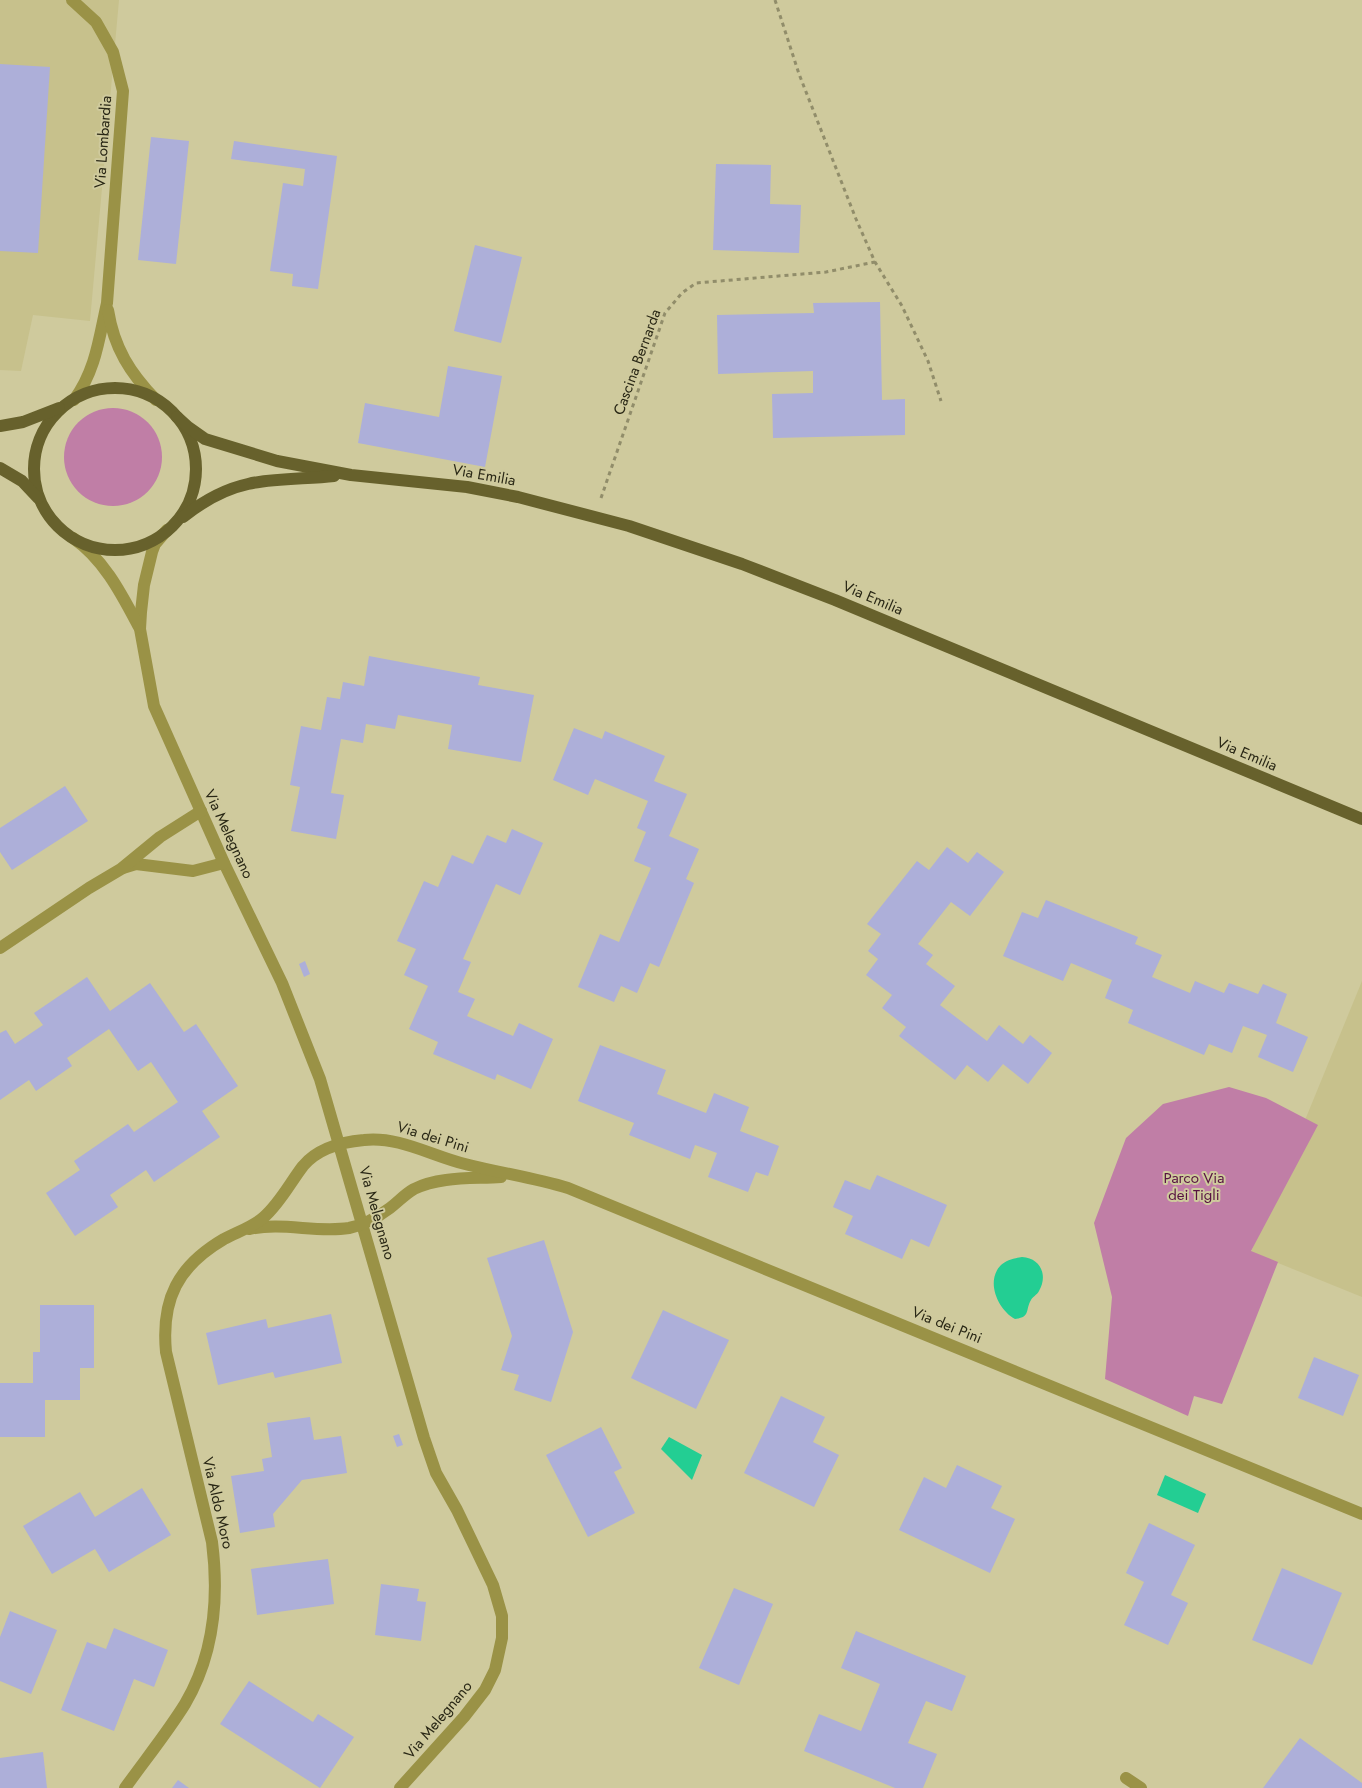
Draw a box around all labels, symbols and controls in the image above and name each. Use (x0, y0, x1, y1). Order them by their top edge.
street label: Via Lombardia (89, 95, 117, 189)
street label: Cascina Bernarda (608, 306, 666, 418)
street label: Via Emilia (451, 459, 517, 491)
street label: Via Emilia (839, 575, 907, 621)
street label: Via Emilia (1213, 731, 1281, 777)
street label: Via Melegnano (199, 786, 259, 882)
street label: Via dei Pini (394, 1116, 472, 1158)
street label: Via Melegnano (353, 1164, 401, 1262)
park label: Parco Via dei Tigli (1164, 1167, 1224, 1206)
street label: Via dei Pini (909, 1301, 985, 1349)
street label: Via Aldo Moro (197, 1455, 239, 1551)
street label: Via Melegnano (399, 1676, 477, 1764)

